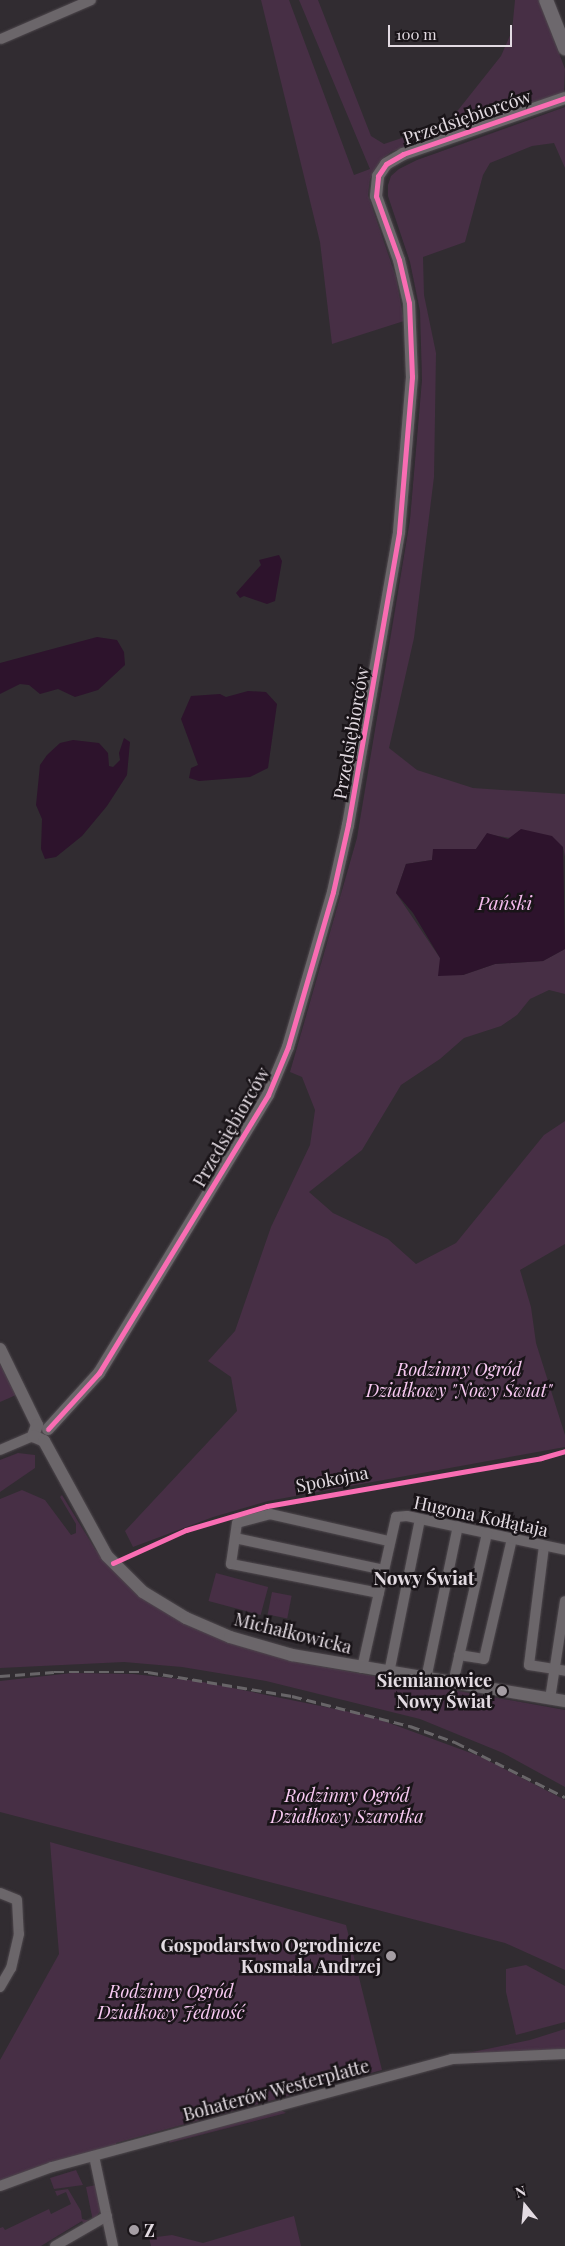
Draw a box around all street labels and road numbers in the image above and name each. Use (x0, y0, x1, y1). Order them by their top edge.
street label: Przedsiębiorców (400, 85, 534, 149)
street label: Przedsiębiorców (329, 665, 373, 801)
street label: Przedsiębiorców (188, 1063, 274, 1191)
street label: Spokojna (294, 1461, 370, 1497)
street label: Hugona Kołłątaja (412, 1491, 550, 1541)
street label: Michałkowicka (232, 1608, 354, 1658)
street label: Bohaterów Westerplatte (180, 2055, 372, 2125)

